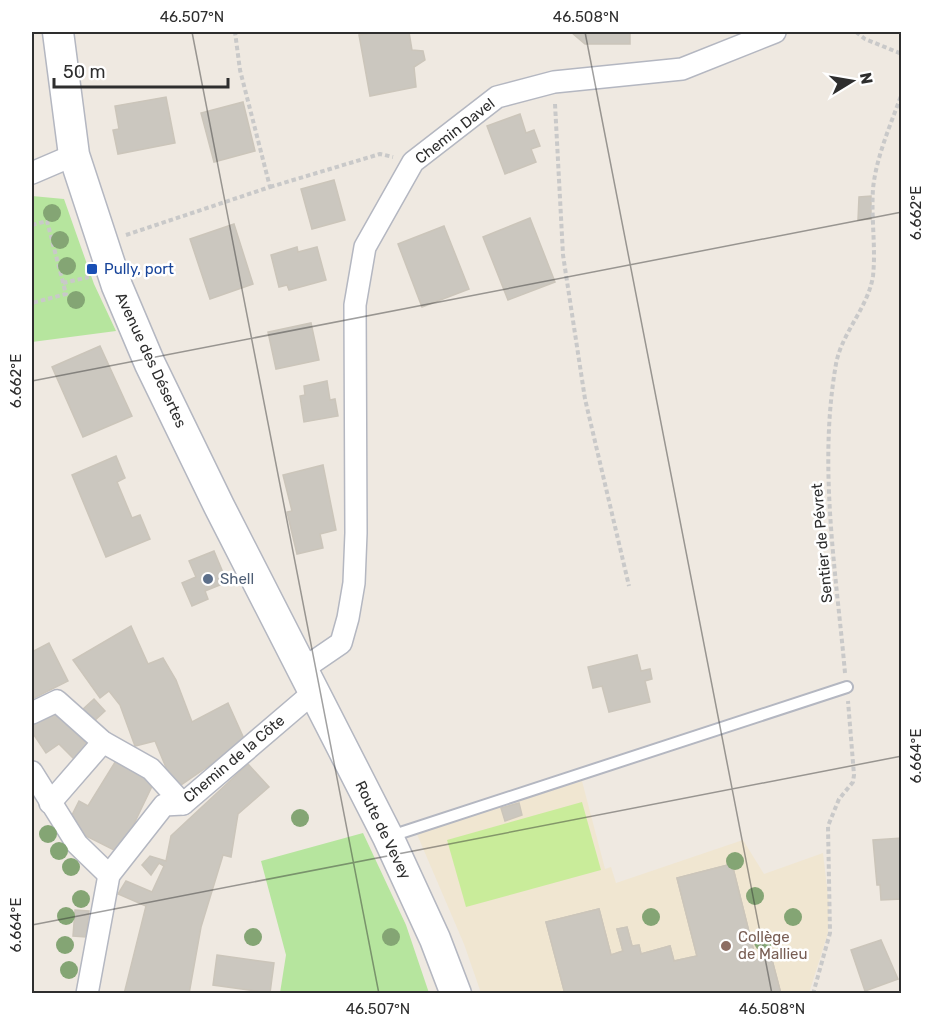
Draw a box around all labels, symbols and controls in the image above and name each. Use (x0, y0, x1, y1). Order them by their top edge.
text: 46.507°N (160, 8, 224, 26)
text: 46.508°N (553, 8, 619, 26)
scale bar (54, 51, 228, 89)
north arrow (822, 51, 882, 111)
text: 50 m (63, 61, 106, 83)
text: N (856, 71, 877, 86)
street label: Chemin Davel (412, 94, 498, 168)
text: 6.662°E (907, 186, 925, 240)
place label: Pully, port (104, 260, 174, 278)
marker: Pully, port (85, 262, 99, 276)
street label: Avenue des Désertes (112, 289, 190, 431)
text: 6.662°E (7, 354, 25, 408)
street label: Sentier de Pévret (808, 482, 836, 604)
place label: Shell (220, 570, 254, 588)
marker: Shell (201, 572, 215, 586)
street label: Chemin de la Côte (180, 711, 288, 807)
text: 6.664°E (907, 729, 925, 783)
street label: Route de Vevey (351, 778, 415, 882)
text: 6.664°E (7, 898, 25, 952)
place label: Collège de Mallieu (738, 928, 808, 963)
marker: Collège de Mallieu (719, 939, 733, 953)
text: 46.507°N (346, 1000, 410, 1018)
text: 46.508°N (739, 1000, 805, 1018)

